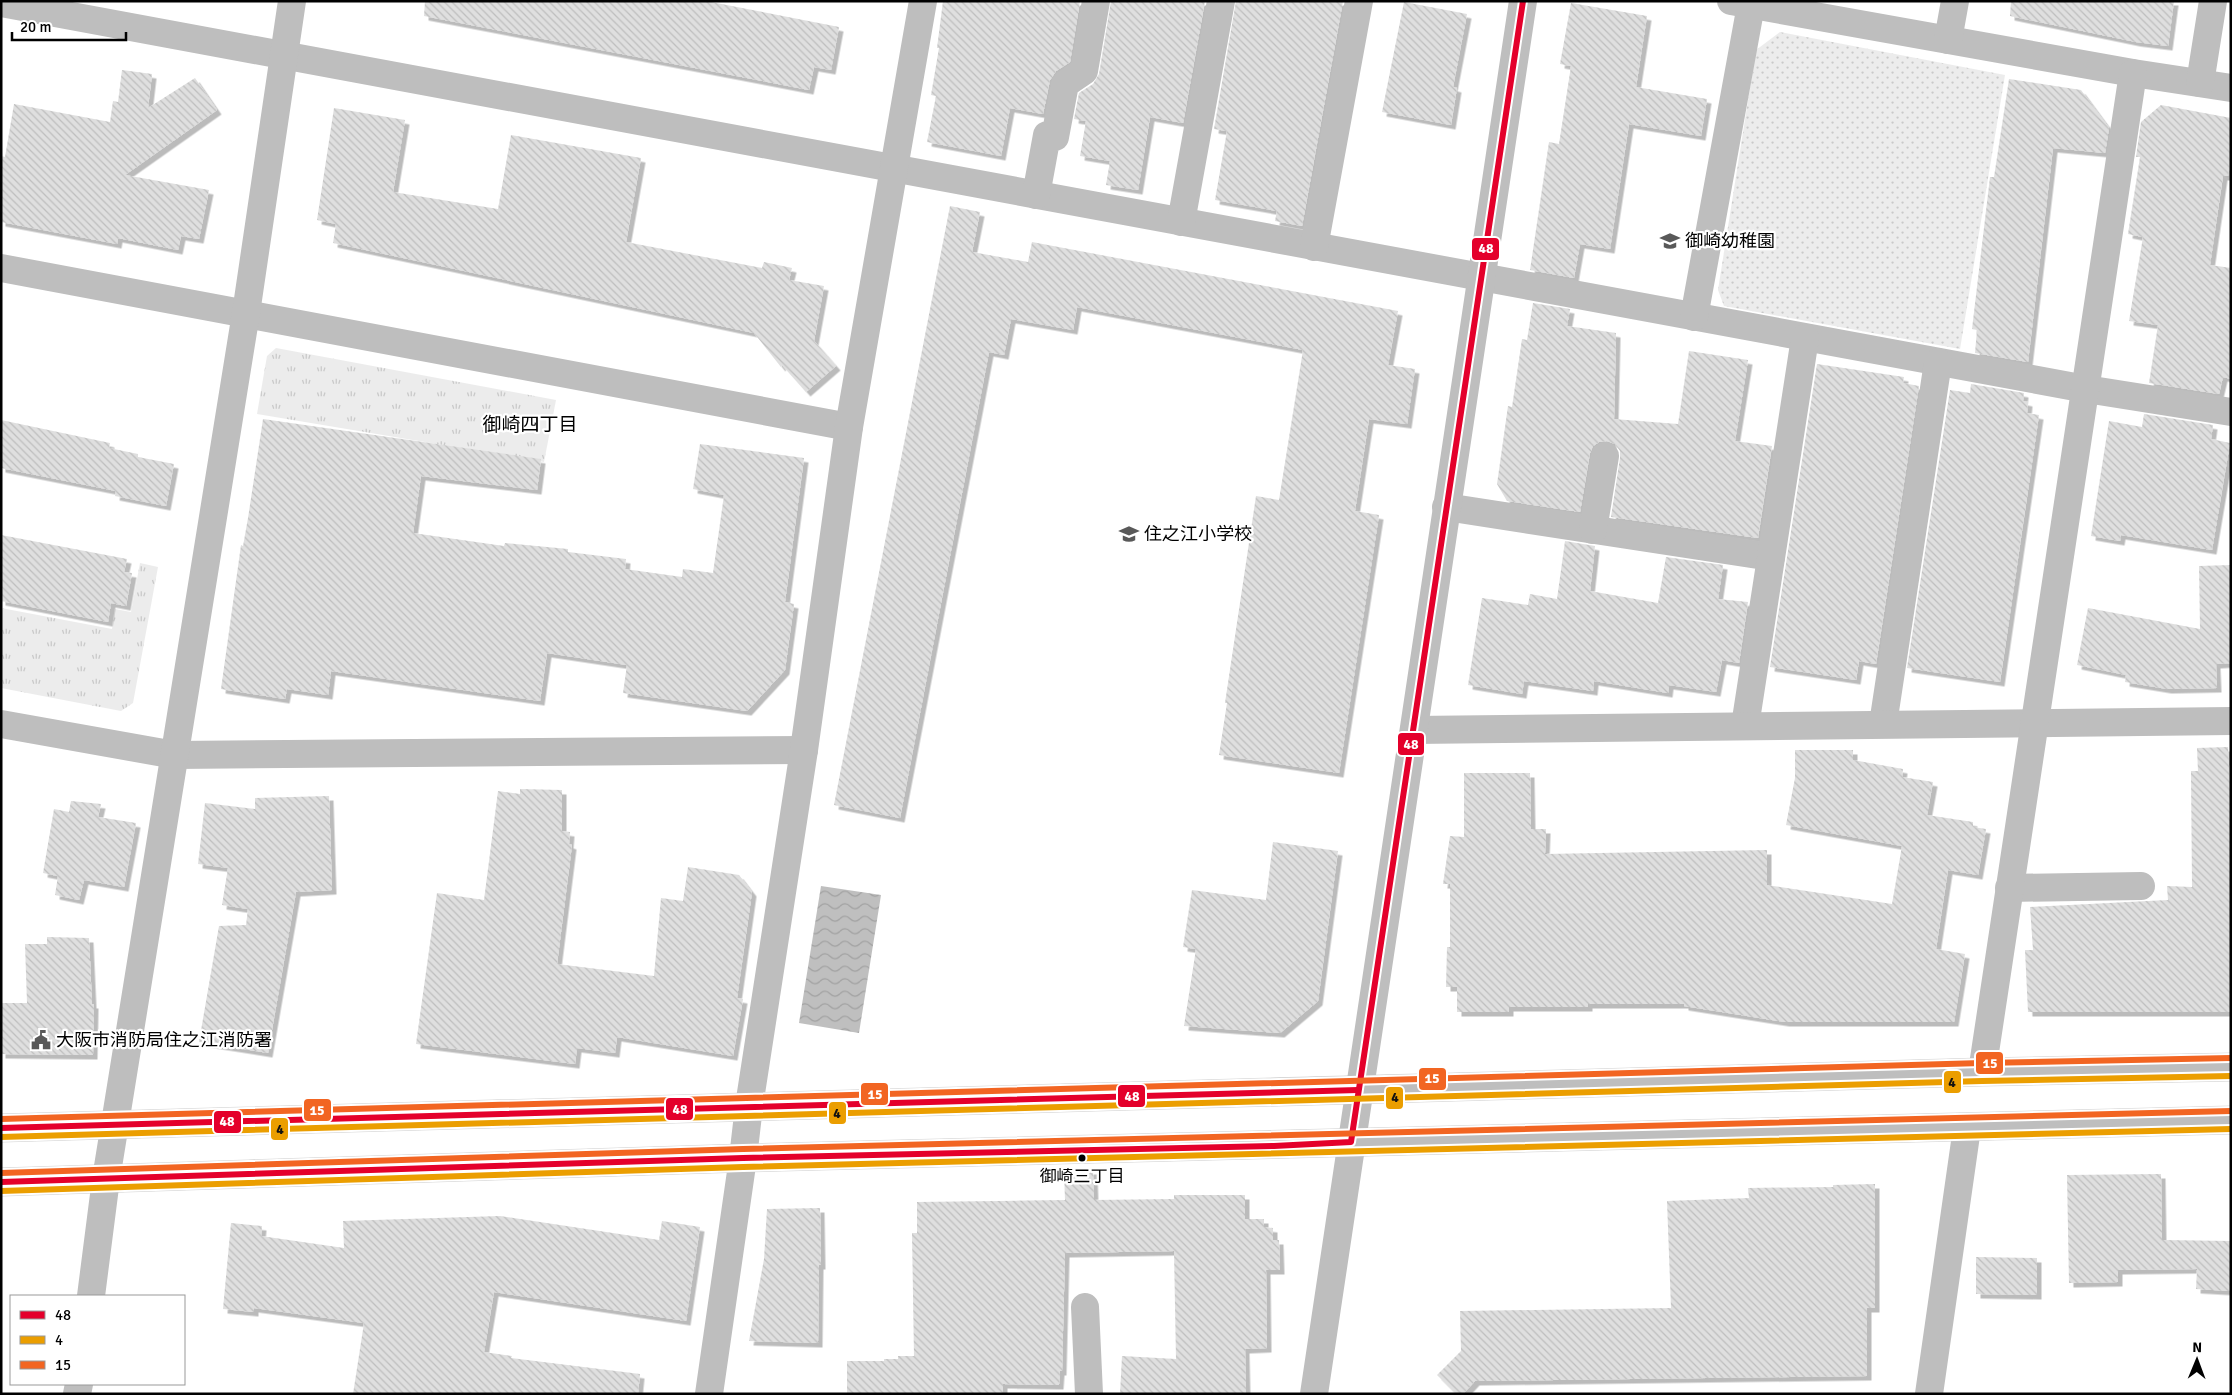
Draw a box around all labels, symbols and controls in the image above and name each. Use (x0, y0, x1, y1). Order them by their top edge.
scale bar (12, 10, 126, 42)
text: 20 m (20, 18, 51, 36)
school or university icon: 御崎幼稚園 (1659, 230, 1681, 252)
place label: 御崎幼稚園 (1685, 230, 1775, 252)
line badge: 48 (1471, 237, 1500, 261)
text: 48 (1478, 240, 1494, 257)
district label: 御崎四丁目 (482, 413, 578, 437)
school or university icon: 住之江小学校 (1118, 523, 1140, 545)
place label: 住之江小学校 (1144, 523, 1252, 545)
line badge: 48 (1397, 732, 1425, 756)
text: 48 (1403, 736, 1419, 753)
public building icon: 大阪市消防局住之江消防署 (30, 1029, 52, 1051)
place label: 大阪市消防局住之江消防署 (56, 1029, 272, 1051)
line badge: 15 (1975, 1051, 2004, 1075)
text: 15 (1982, 1055, 1998, 1072)
line badge: 15 (1418, 1067, 1447, 1091)
text: 15 (1424, 1070, 1440, 1087)
line badge: 4 (1943, 1070, 1962, 1094)
text: 4 (1948, 1074, 1956, 1091)
line badge: 15 (860, 1082, 889, 1106)
line badge: 48 (1117, 1084, 1146, 1108)
text: 15 (867, 1086, 883, 1103)
line badge: 4 (1385, 1086, 1404, 1110)
text: 48 (1124, 1088, 1140, 1105)
text: 4 (1391, 1089, 1399, 1106)
line badge: 48 (665, 1097, 694, 1121)
line badge: 15 (303, 1098, 332, 1122)
text: 48 (672, 1101, 688, 1118)
line badge: 4 (828, 1101, 847, 1125)
text: 15 (309, 1102, 325, 1119)
text: 4 (833, 1105, 841, 1122)
line badge: 48 (213, 1110, 242, 1134)
text: 48 (219, 1113, 235, 1130)
line badge: 4 (270, 1117, 289, 1141)
text: 4 (276, 1121, 284, 1138)
marker: 御崎三丁目 (1077, 1153, 1087, 1163)
place label: 御崎三丁目 (1040, 1166, 1125, 1187)
legend (10, 1295, 185, 1385)
text: 48 (55, 1306, 71, 1324)
text: 4 (55, 1331, 63, 1349)
north arrow (2172, 1335, 2222, 1385)
text: N (2192, 1339, 2202, 1356)
text: 15 (55, 1356, 71, 1374)

